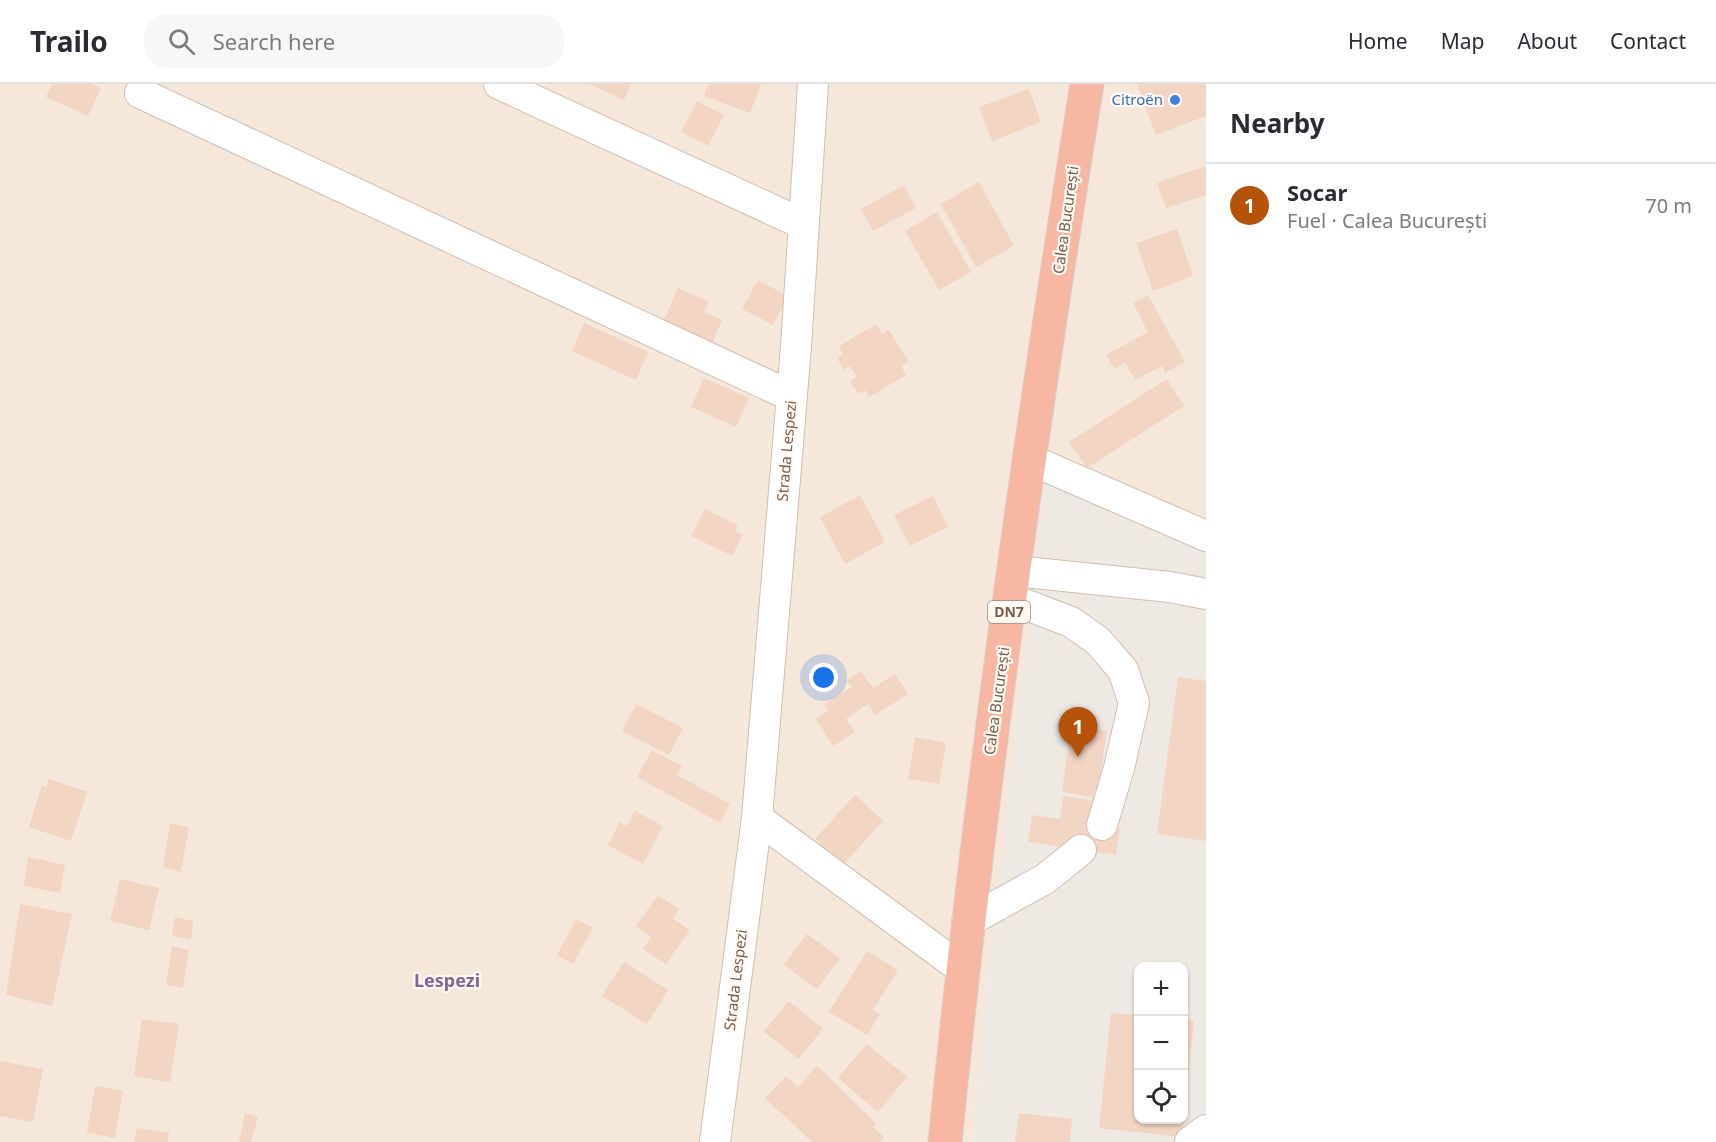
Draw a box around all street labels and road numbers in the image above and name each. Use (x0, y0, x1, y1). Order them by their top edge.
street label: Calea București (1048, 165, 1082, 275)
street label: Strada Lespezi (772, 399, 800, 502)
road number: DN7 (988, 601, 1030, 623)
street label: Calea București (979, 646, 1013, 756)
street label: Strada Lespezi (719, 928, 751, 1031)

